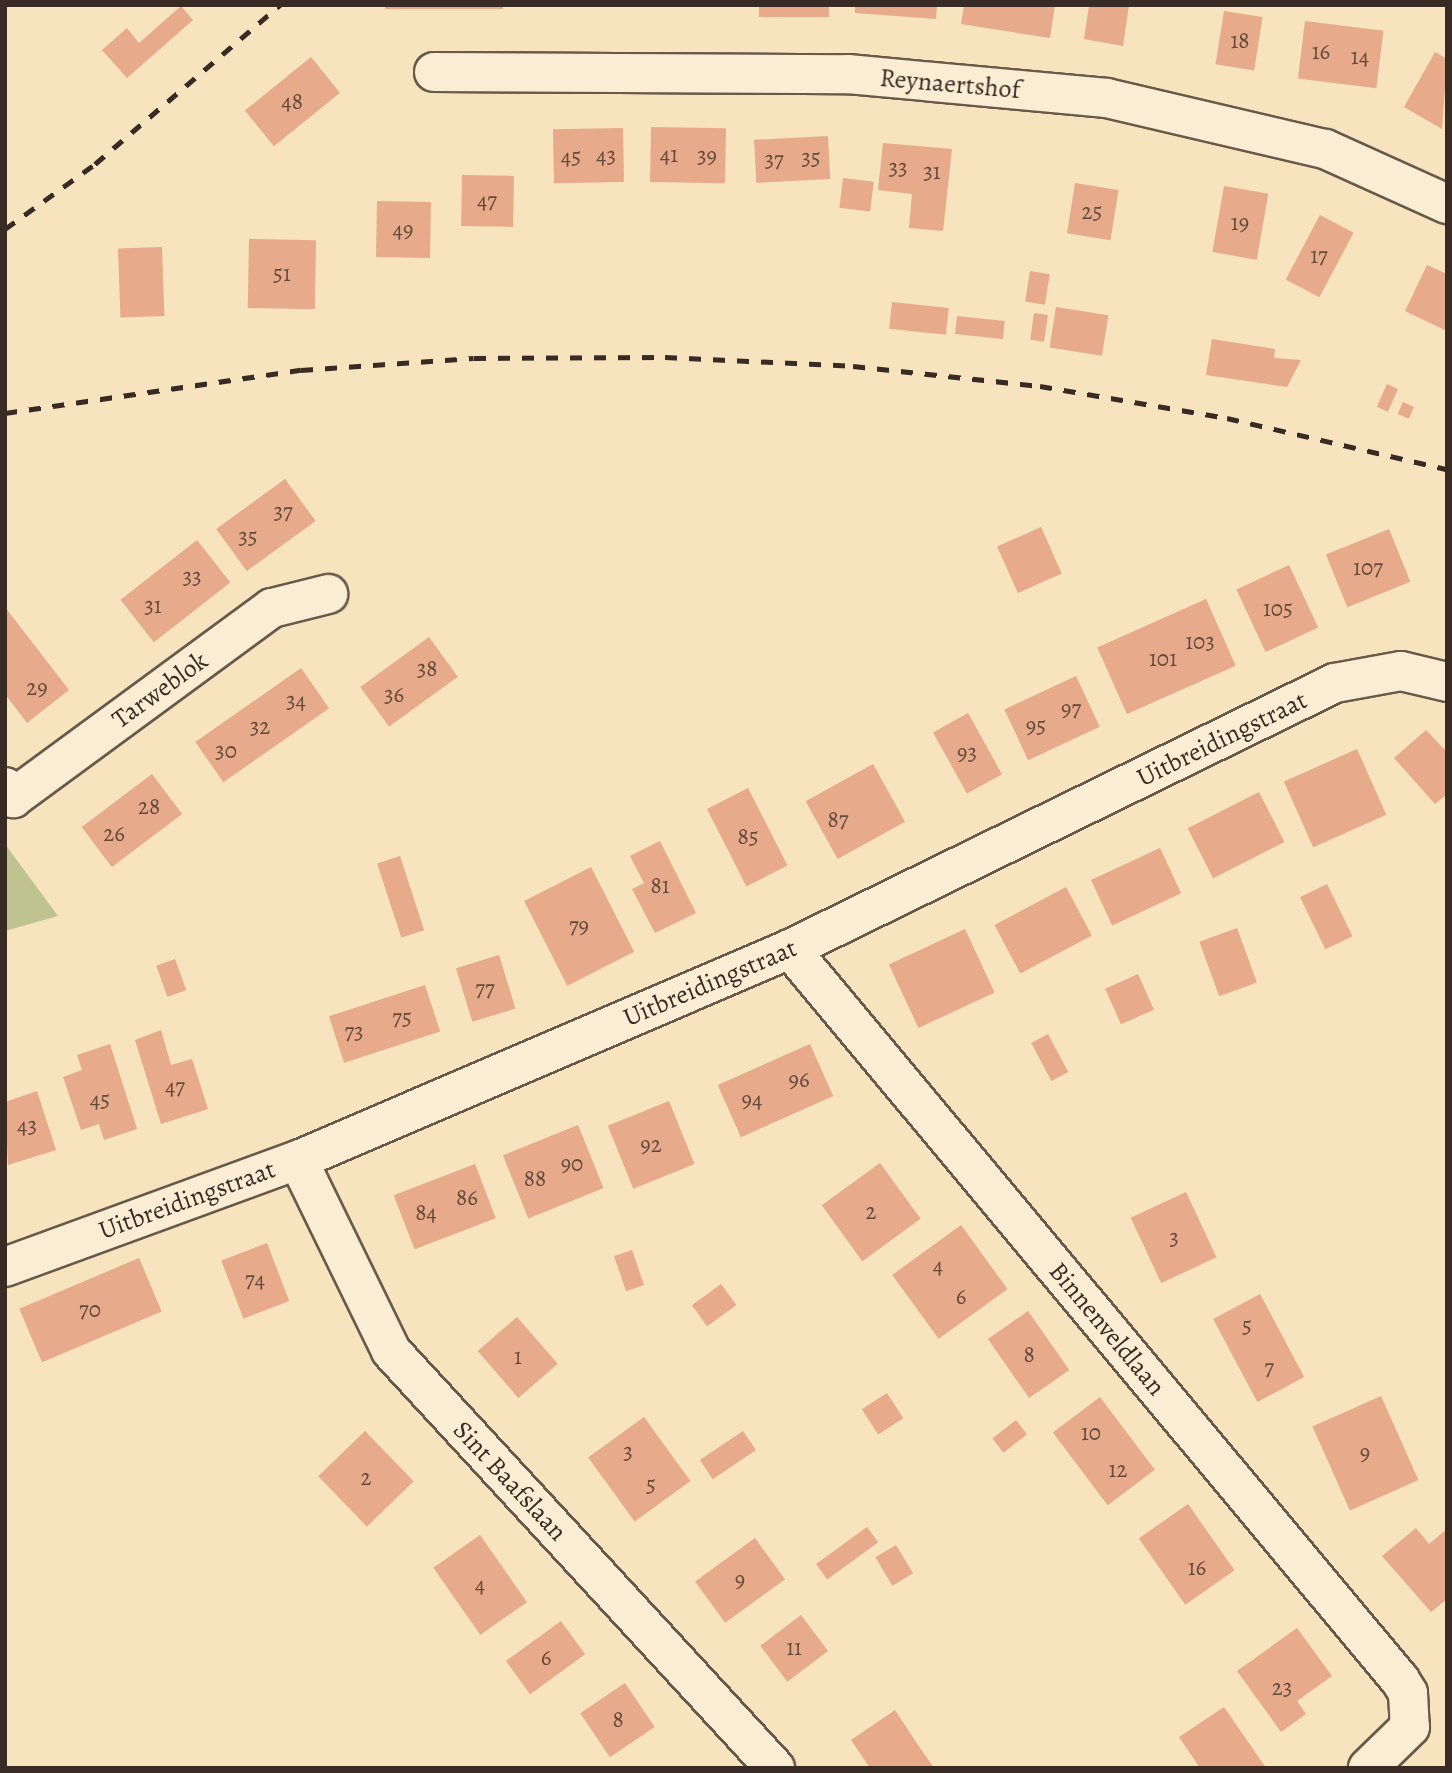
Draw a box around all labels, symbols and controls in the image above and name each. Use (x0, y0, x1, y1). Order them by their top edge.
house number: 18 (1230, 27, 1250, 55)
house number: 16 (1312, 38, 1330, 66)
house number: 14 (1351, 43, 1369, 71)
street label: Reynaertshof (879, 62, 1021, 106)
house number: 48 (281, 88, 303, 116)
house number: 41 (660, 141, 678, 169)
house number: 43 (596, 142, 616, 170)
house number: 39 (697, 142, 717, 170)
house number: 45 (561, 143, 581, 171)
house number: 35 (801, 144, 821, 172)
house number: 37 (764, 146, 784, 174)
house number: 33 (888, 154, 908, 182)
house number: 31 (923, 158, 941, 186)
house number: 47 (477, 187, 497, 215)
house number: 25 (1082, 198, 1102, 226)
house number: 19 (1231, 209, 1249, 237)
house number: 49 (393, 216, 413, 244)
house number: 17 (1310, 242, 1328, 270)
house number: 51 (273, 260, 291, 288)
house number: 37 (273, 498, 293, 526)
house number: 35 (238, 523, 258, 551)
house number: 107 (1353, 554, 1383, 582)
house number: 33 (182, 563, 202, 591)
house number: 31 (144, 592, 162, 620)
house number: 105 (1263, 595, 1293, 623)
house number: 103 (1185, 628, 1215, 656)
street label: Tarweblok (106, 645, 214, 735)
house number: 101 (1149, 645, 1177, 673)
house number: 38 (417, 655, 437, 683)
house number: 29 (26, 674, 48, 702)
house number: 36 (384, 681, 404, 709)
street label: Uitbreidingstraat (1132, 684, 1312, 794)
house number: 34 (286, 687, 306, 715)
house number: 97 (1061, 695, 1081, 723)
house number: 95 (1026, 712, 1046, 740)
house number: 32 (250, 713, 270, 741)
house number: 30 (215, 737, 237, 765)
house number: 93 (957, 739, 977, 767)
house number: 28 (138, 793, 160, 821)
house number: 87 (828, 806, 848, 834)
house number: 26 (103, 820, 125, 848)
house number: 85 (737, 823, 759, 851)
house number: 81 (650, 872, 670, 900)
house number: 79 (569, 912, 589, 940)
street label: Uitbreidingstraat (619, 932, 801, 1034)
house number: 77 (475, 975, 495, 1003)
house number: 75 (392, 1004, 412, 1032)
house number: 73 (344, 1018, 364, 1046)
house number: 96 (788, 1066, 810, 1094)
house number: 47 (165, 1073, 185, 1101)
house number: 45 (90, 1086, 110, 1114)
house number: 94 (742, 1086, 762, 1114)
house number: 43 (17, 1112, 37, 1140)
house number: 92 (640, 1131, 662, 1159)
house number: 90 (561, 1150, 583, 1178)
street label: Uitbreidingstraat (95, 1154, 279, 1246)
house number: 88 (524, 1165, 546, 1193)
house number: 86 (456, 1184, 478, 1212)
house number: 2 (866, 1198, 876, 1226)
house number: 84 (415, 1199, 437, 1227)
house number: 3 (1169, 1224, 1179, 1252)
house number: 4 (933, 1252, 943, 1280)
street label: Binnenveldlaan (1042, 1256, 1172, 1402)
house number: 74 (245, 1266, 265, 1294)
house number: 6 (956, 1283, 966, 1311)
house number: 70 (79, 1296, 101, 1324)
house number: 5 (1242, 1312, 1252, 1340)
house number: 8 (1023, 1341, 1035, 1369)
house number: 1 (514, 1343, 522, 1371)
house number: 7 (1264, 1354, 1274, 1382)
street label: Sint Baafslaan (447, 1415, 573, 1547)
house number: 10 (1081, 1419, 1101, 1447)
house number: 3 (623, 1438, 633, 1466)
house number: 9 (1360, 1439, 1370, 1467)
house number: 12 (1109, 1456, 1127, 1484)
house number: 2 (361, 1464, 371, 1492)
house number: 5 (646, 1471, 656, 1499)
house number: 16 (1188, 1554, 1206, 1582)
house number: 9 (735, 1566, 745, 1594)
house number: 4 (475, 1571, 485, 1599)
house number: 11 (786, 1634, 802, 1662)
house number: 6 (541, 1644, 551, 1672)
house number: 23 (1272, 1674, 1292, 1702)
house number: 8 (612, 1706, 624, 1734)

